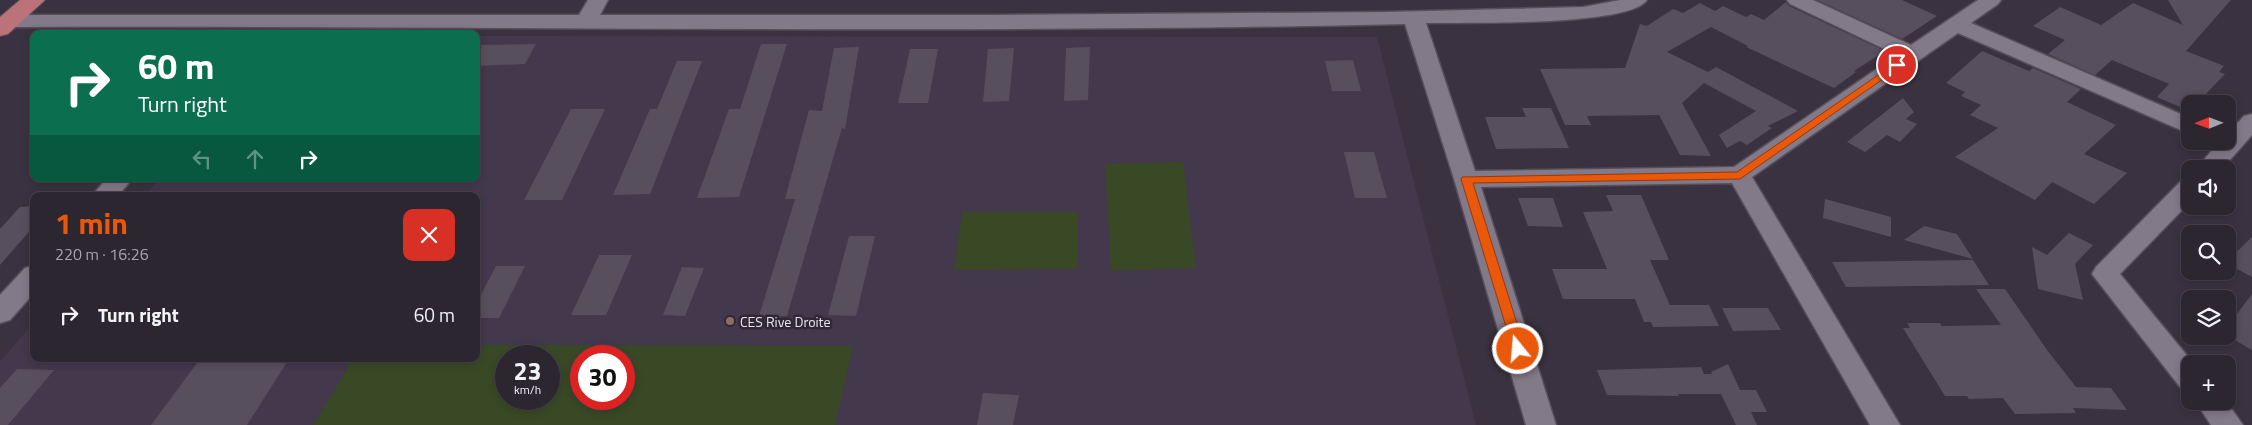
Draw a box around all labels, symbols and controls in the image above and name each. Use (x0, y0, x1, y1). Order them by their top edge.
text: 60 m (138, 39, 214, 93)
pin (1876, 44, 1918, 86)
icon: right (55, 50, 120, 115)
icon: arrive (1883, 51, 1911, 79)
text: Turn right (138, 87, 227, 121)
north arrow (2181, 95, 2236, 150)
map controls (2181, 95, 2236, 410)
icon: left (188, 145, 216, 173)
icon: ahead (241, 145, 269, 173)
icon: right (294, 145, 322, 173)
button: sound (2181, 160, 2236, 215)
text: 1 min (55, 200, 128, 246)
button: close (403, 209, 455, 261)
button: search (2181, 225, 2236, 280)
text: 220 m · 16:26 (55, 242, 149, 266)
button: layers (2181, 290, 2236, 345)
text: Turn right (98, 300, 179, 329)
text: 60 m (414, 300, 455, 329)
icon: right (55, 301, 83, 329)
place label: CES Rive Droite (740, 311, 831, 332)
marker: CES Rive Droite (724, 315, 736, 327)
position arrow (1491, 322, 1543, 374)
speed limit sign: 30 (570, 345, 635, 410)
text: 23 (513, 352, 542, 390)
button: + (2181, 355, 2236, 410)
text: km/h (514, 380, 541, 399)

